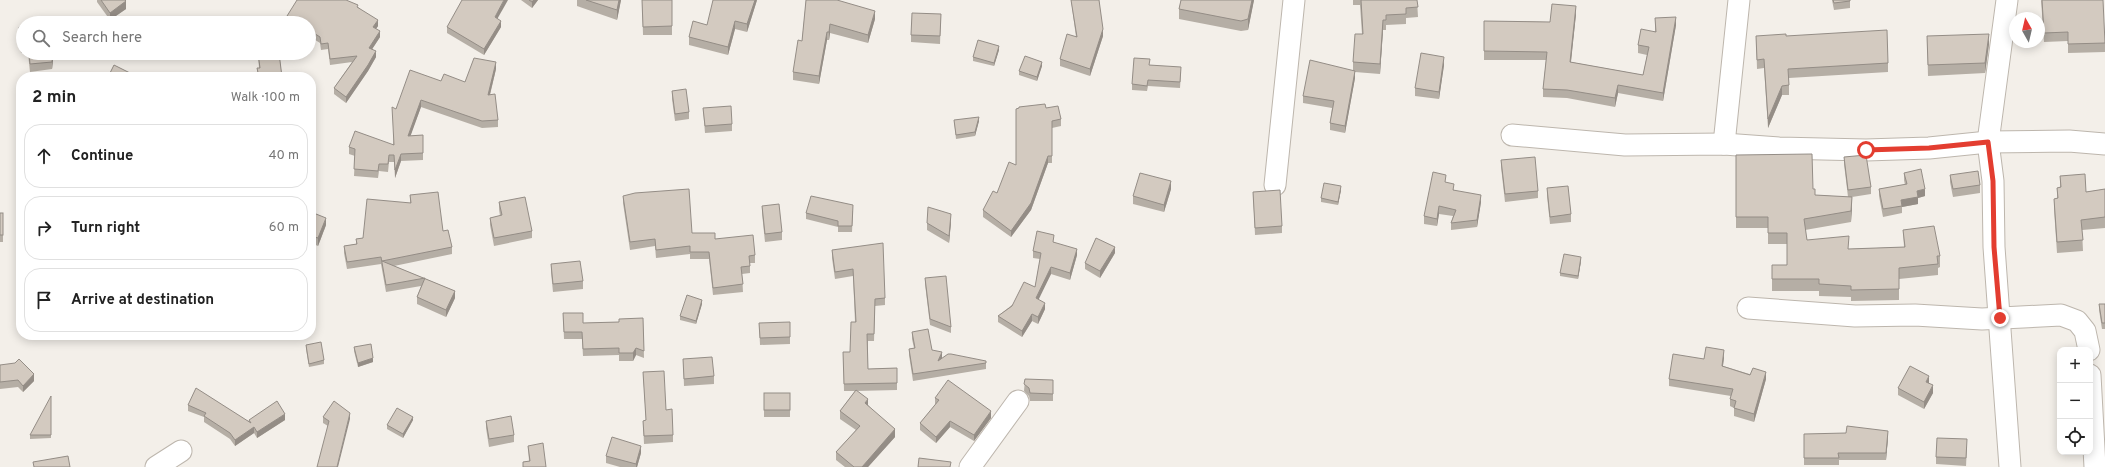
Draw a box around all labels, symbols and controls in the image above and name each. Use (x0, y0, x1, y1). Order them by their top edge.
north arrow (2009, 12, 2045, 48)
search box (16, 16, 316, 60)
icon: search (30, 27, 52, 49)
text: Search here (62, 29, 142, 48)
text: 2 min (32, 87, 76, 109)
text: Walk · 100 m (231, 90, 300, 106)
route start (1857, 141, 1875, 159)
icon: ahead (33, 145, 55, 167)
text: Continue (71, 147, 133, 166)
text: 40 m (269, 148, 299, 164)
icon: right (33, 217, 55, 239)
text: Turn right (71, 219, 140, 238)
text: 60 m (269, 220, 299, 236)
icon: arrive (33, 289, 55, 311)
text: Arrive at destination (71, 291, 214, 310)
route end (1991, 309, 2009, 327)
map controls (2057, 347, 2093, 455)
button: + (2057, 347, 2093, 383)
button: − (2057, 383, 2093, 419)
button: locate (2057, 419, 2093, 455)

